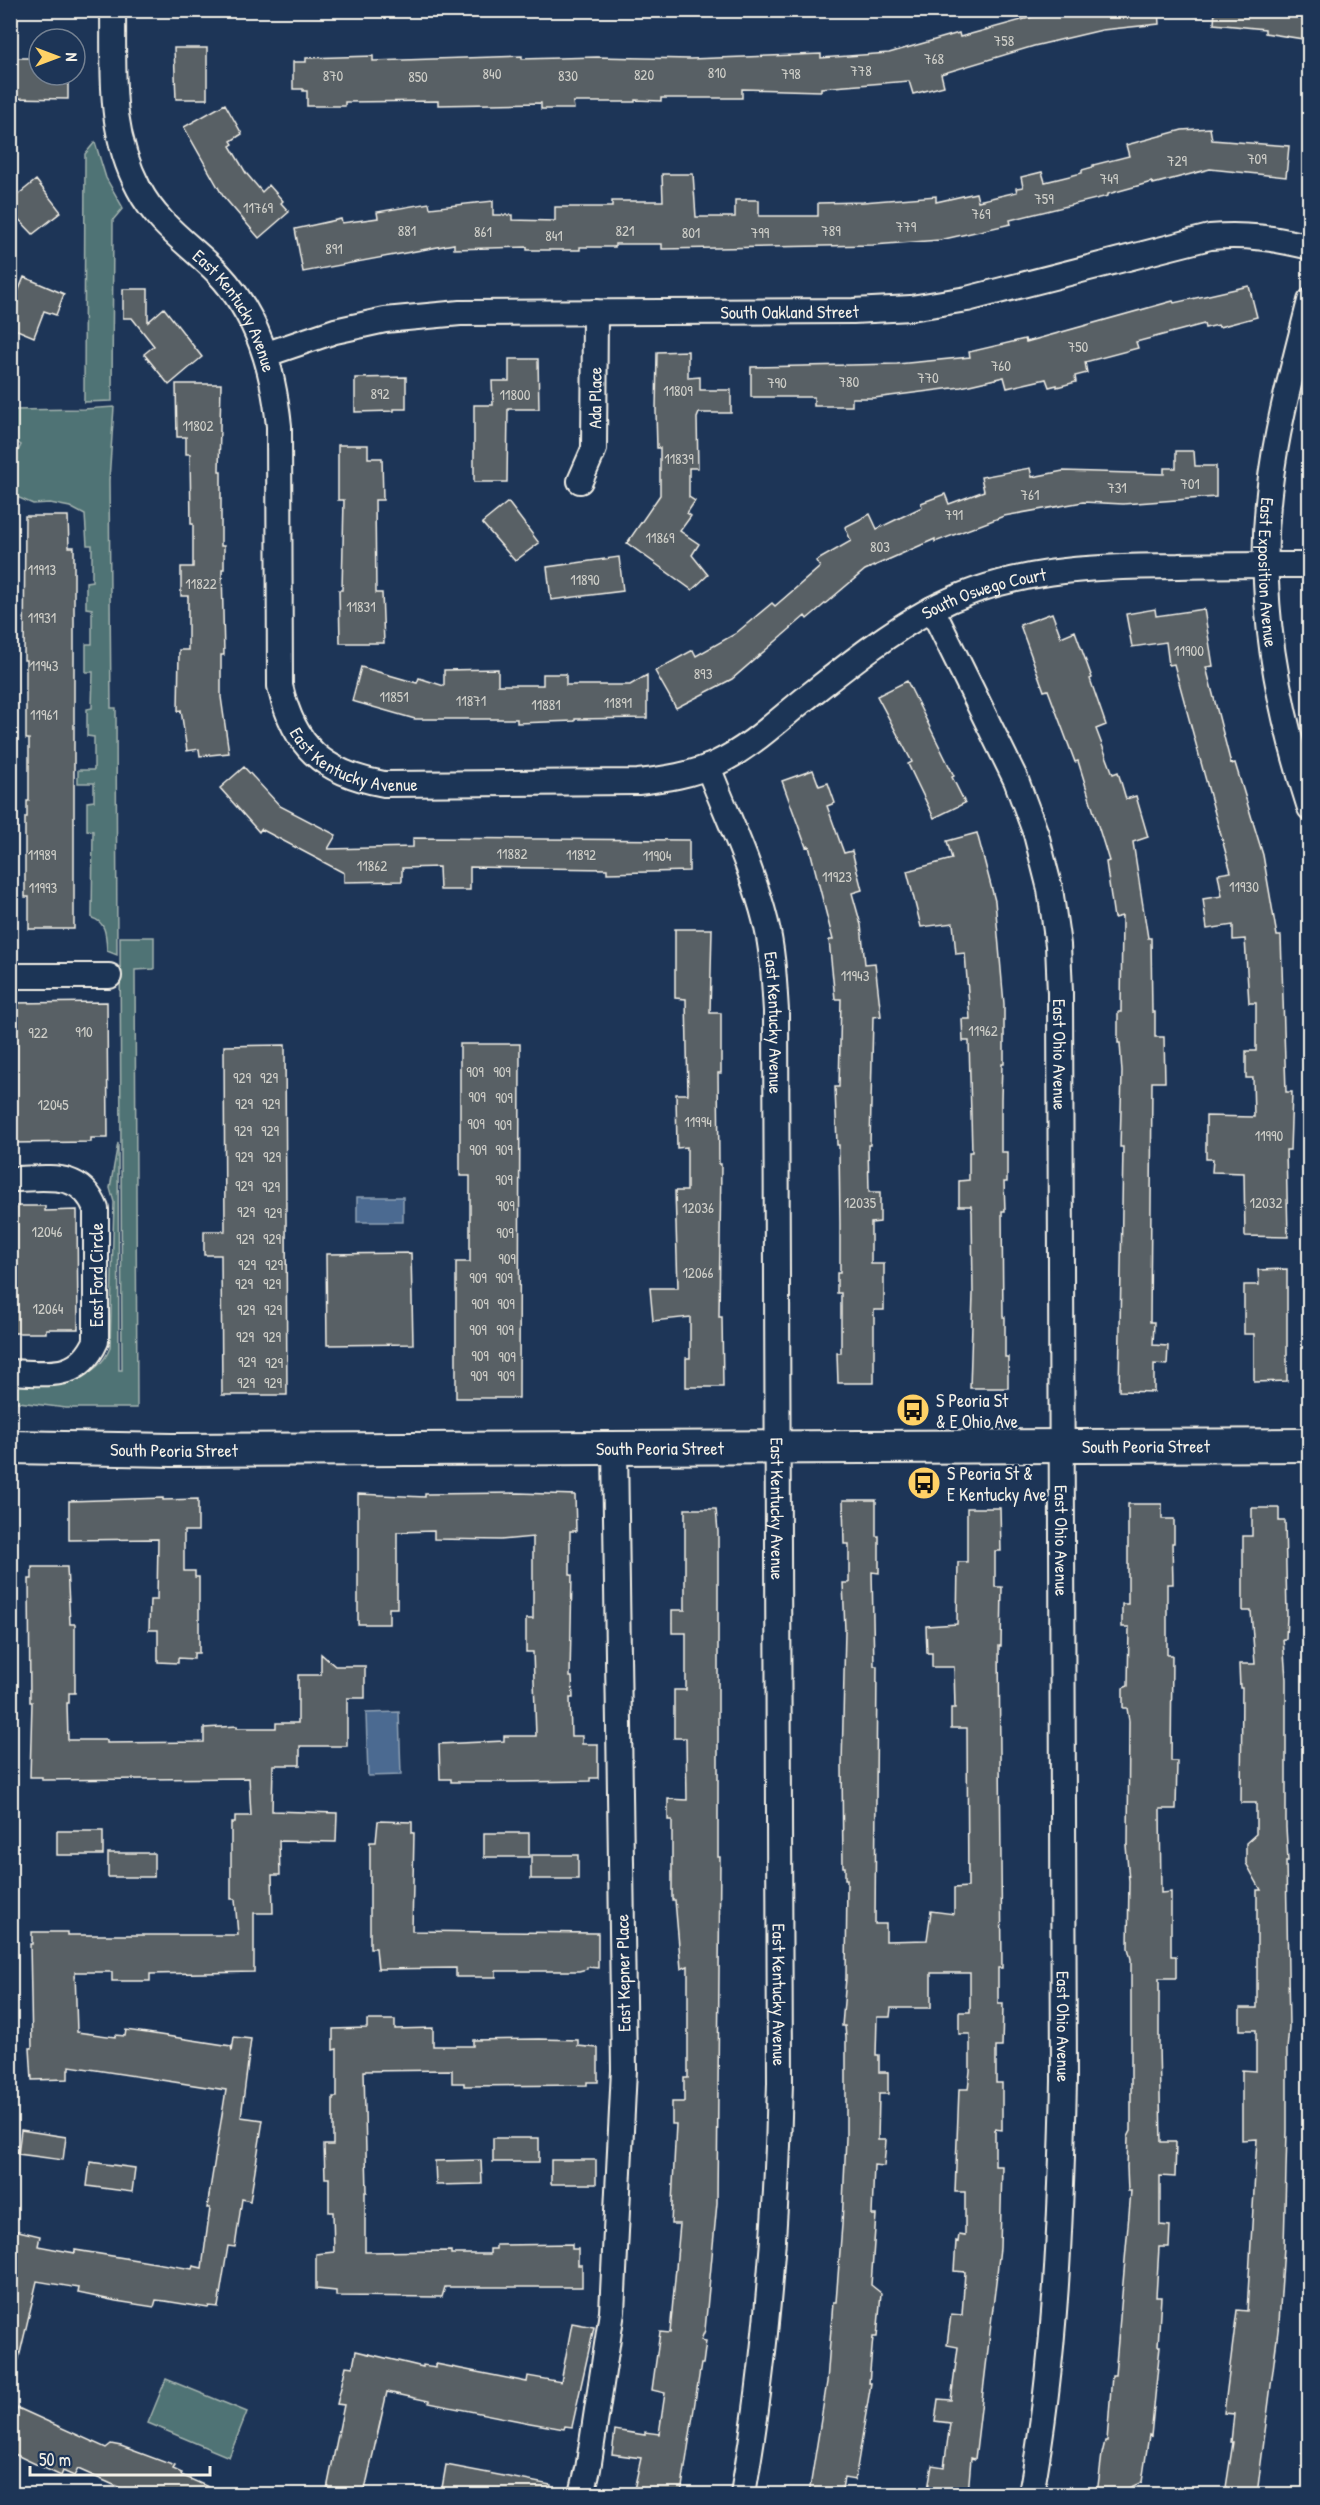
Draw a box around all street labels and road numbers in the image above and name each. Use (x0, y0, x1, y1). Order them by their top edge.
street label: East Kentucky Avenue (188, 243, 282, 374)
street label: South Oakland Street (720, 298, 860, 324)
street label: Ada Place (582, 367, 607, 429)
street label: East Exposition Avenue (1253, 496, 1284, 649)
street label: South Oswego Court (917, 561, 1048, 625)
street label: East Kentucky Avenue (284, 722, 418, 797)
street label: East Kentucky Avenue (759, 950, 789, 1094)
street label: East Ohio Avenue (1048, 999, 1073, 1110)
street label: East Ford Circle (84, 1223, 109, 1327)
street label: South Peoria Street (1082, 1433, 1211, 1459)
street label: South Peoria Street (596, 1435, 725, 1461)
street label: South Peoria Street (110, 1436, 239, 1463)
street label: East Kentucky Avenue (765, 1438, 791, 1580)
street label: East Ohio Avenue (1049, 1485, 1075, 1596)
street label: East Kepner Place (609, 1914, 637, 2032)
street label: East Kentucky Avenue (767, 1924, 792, 2066)
street label: East Ohio Avenue (1051, 1971, 1077, 2082)

